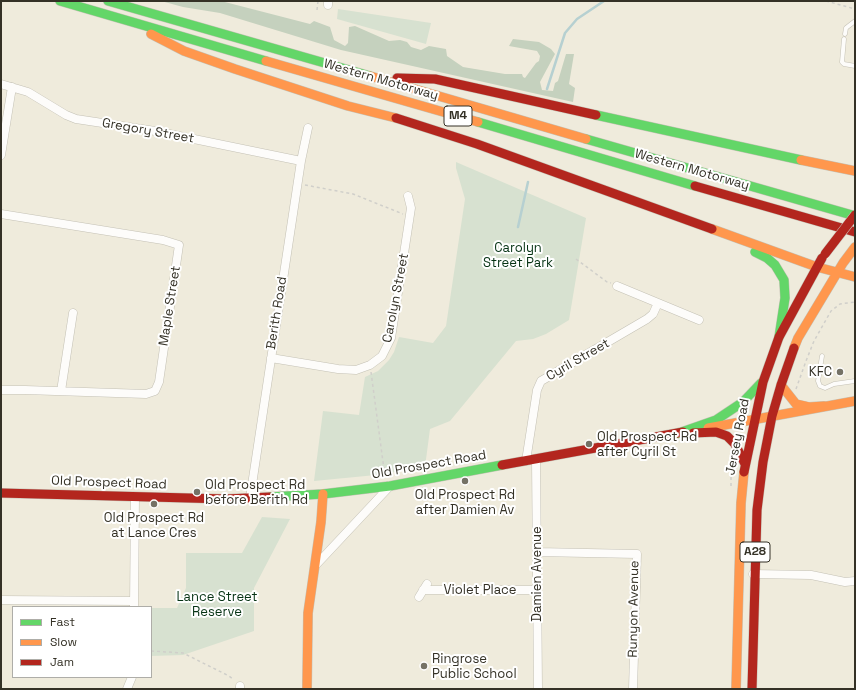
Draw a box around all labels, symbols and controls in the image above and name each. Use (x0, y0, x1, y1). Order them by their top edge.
street label: Western Motorway (322, 56, 440, 104)
road number: M4 (444, 106, 472, 126)
street label: Gregory Street (101, 115, 195, 147)
street label: Western Motorway (633, 146, 751, 194)
park label: Carolyn Street Park (483, 240, 553, 271)
street label: Carolyn Street (380, 252, 412, 344)
street label: Maple Street (156, 265, 184, 347)
street label: Berith Road (264, 275, 290, 351)
street label: Cyril Street (544, 336, 612, 384)
place label: KFC (809, 364, 832, 380)
marker: KFC (835, 367, 845, 377)
street label: Jersey Road (723, 397, 753, 477)
place label: Old Prospect Rd after Cyril St (597, 429, 697, 460)
marker: Old Prospect Rd after Cyril St (584, 439, 594, 449)
street label: Old Prospect Road (371, 447, 487, 483)
street label: Old Prospect Road (51, 473, 167, 493)
marker: Old Prospect Rd after Damien Av (460, 476, 470, 486)
place label: Old Prospect Rd before Berith Rd (205, 477, 308, 508)
marker: Old Prospect Rd before Berith Rd (192, 487, 202, 497)
place label: Old Prospect Rd after Damien Av (415, 487, 515, 518)
marker: Old Prospect Rd at Lance Cres (149, 499, 159, 509)
place label: Old Prospect Rd at Lance Cres (104, 510, 204, 541)
street label: Damien Avenue (529, 526, 545, 622)
road number: A28 (740, 542, 770, 562)
street label: Runyon Avenue (625, 560, 643, 658)
street label: Violet Place (444, 582, 516, 598)
park label: Lance Street Reserve (176, 589, 258, 620)
legend (12, 606, 152, 678)
text: Fast (50, 614, 75, 630)
text: Slow (50, 634, 77, 650)
place label: Ringrose Public School (432, 651, 517, 682)
text: Jam (50, 654, 74, 670)
marker: Ringrose Public School (419, 661, 429, 671)

